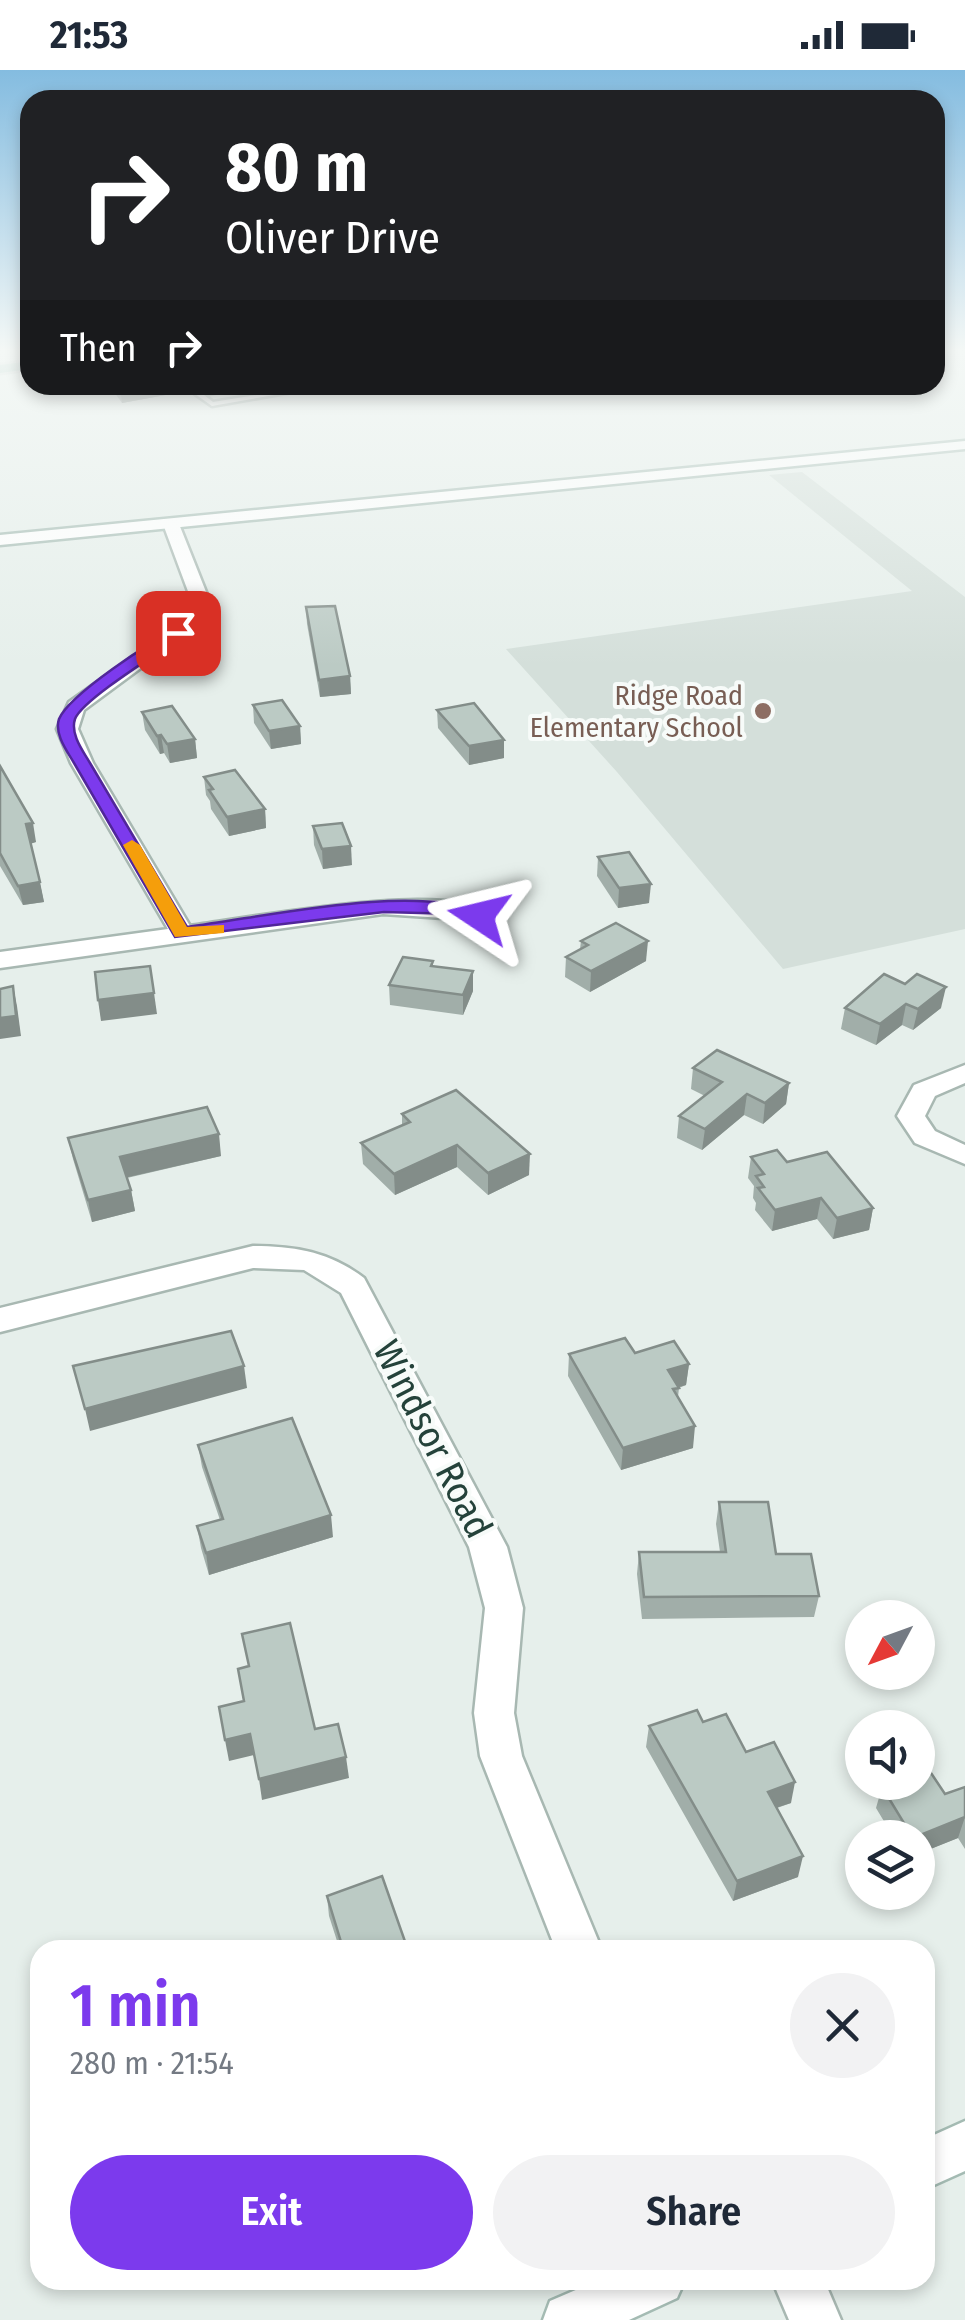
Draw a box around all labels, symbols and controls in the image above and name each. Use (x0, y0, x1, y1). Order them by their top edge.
text: 21:53 (50, 12, 128, 58)
text: 80 m (225, 126, 368, 210)
icon: right (60, 130, 190, 260)
text: Oliver Drive (225, 211, 440, 265)
icon: right (156, 320, 211, 375)
text: Then (60, 325, 136, 371)
pin (136, 591, 221, 676)
icon: arrive (151, 606, 206, 661)
place label: Ridge Road Elementary School (530, 679, 743, 744)
marker: Ridge Road Elementary School (752, 700, 774, 722)
position arrow (427, 864, 531, 968)
street label: Windsor Road (364, 1332, 502, 1546)
north arrow (845, 1600, 935, 1690)
map controls (845, 1600, 935, 1910)
button: sound (845, 1710, 935, 1800)
button: layers (845, 1820, 935, 1910)
text: 1 min (70, 1970, 201, 2042)
button: close (790, 1973, 895, 2078)
text: 280 m · 21:54 (70, 2044, 234, 2082)
button: Exit (70, 2155, 473, 2270)
button: Share (493, 2155, 895, 2270)

